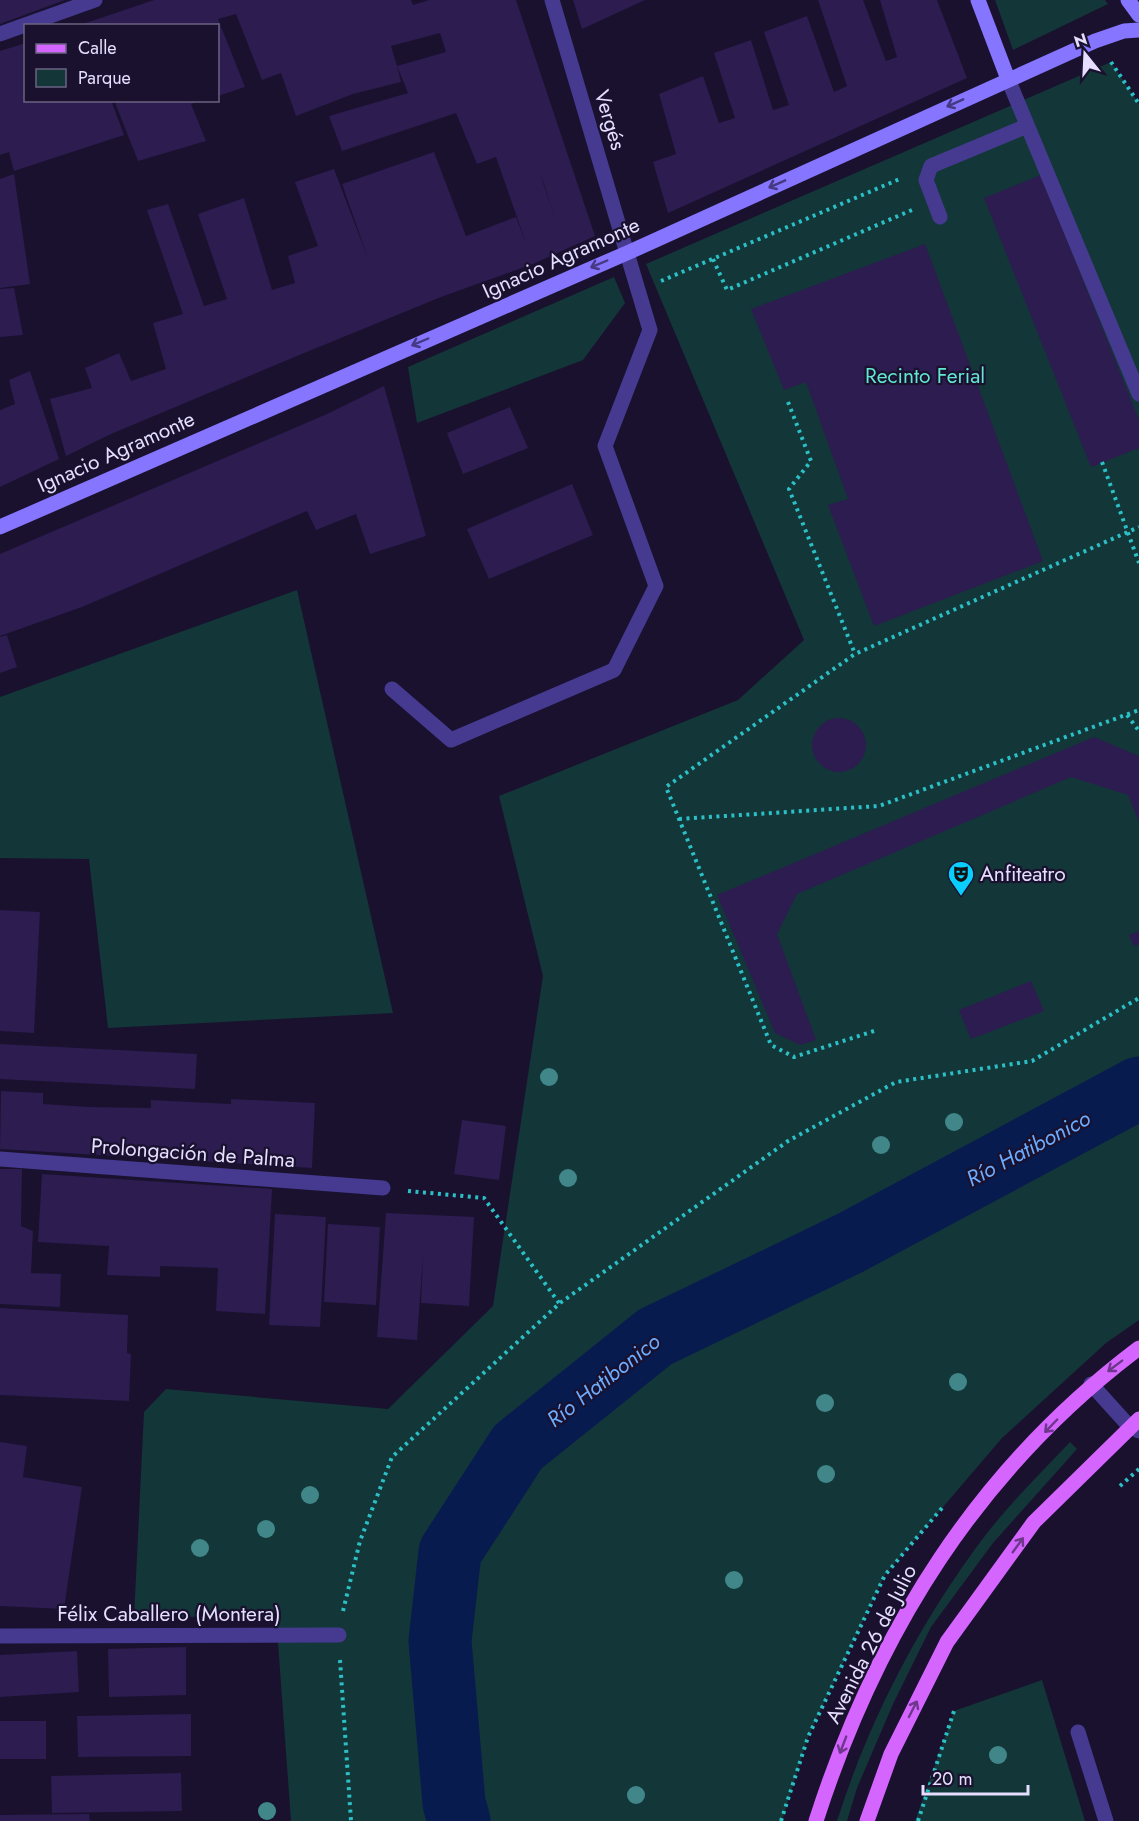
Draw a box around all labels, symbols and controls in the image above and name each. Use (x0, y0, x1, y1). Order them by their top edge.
legend (24, 24, 219, 102)
north arrow (1055, 24, 1115, 84)
text: N (1071, 27, 1090, 53)
text: Calle (78, 35, 117, 61)
text: Parque (78, 65, 131, 91)
street label: Vergés (587, 86, 633, 154)
one-way arrow (946, 98, 964, 110)
one-way arrow (769, 179, 787, 191)
street label: Ignacio Agramonte (478, 210, 645, 306)
one-way arrow (591, 259, 609, 271)
one-way arrow (412, 337, 430, 348)
park label: Recinto Ferial (865, 361, 985, 391)
street label: Ignacio Agramonte (33, 404, 200, 500)
theatre icon: Anfiteatro (946, 859, 976, 897)
place label: Anfiteatro (980, 859, 1066, 889)
water label: Río Hatibonico (960, 1102, 1096, 1194)
street label: Prolongación de Palma (90, 1131, 296, 1175)
water label: Río Hatibonico (539, 1325, 667, 1435)
one-way arrow (1108, 1360, 1124, 1373)
one-way arrow (1044, 1419, 1058, 1434)
one-way arrow (1011, 1537, 1024, 1553)
street label: Avenida 26 de Julio (818, 1559, 924, 1729)
street label: Félix Caballero (Montera) (57, 1599, 281, 1629)
one-way arrow (908, 1700, 920, 1718)
one-way arrow (836, 1735, 847, 1754)
scale bar (923, 1758, 1028, 1796)
text: 20 m (932, 1766, 972, 1792)

